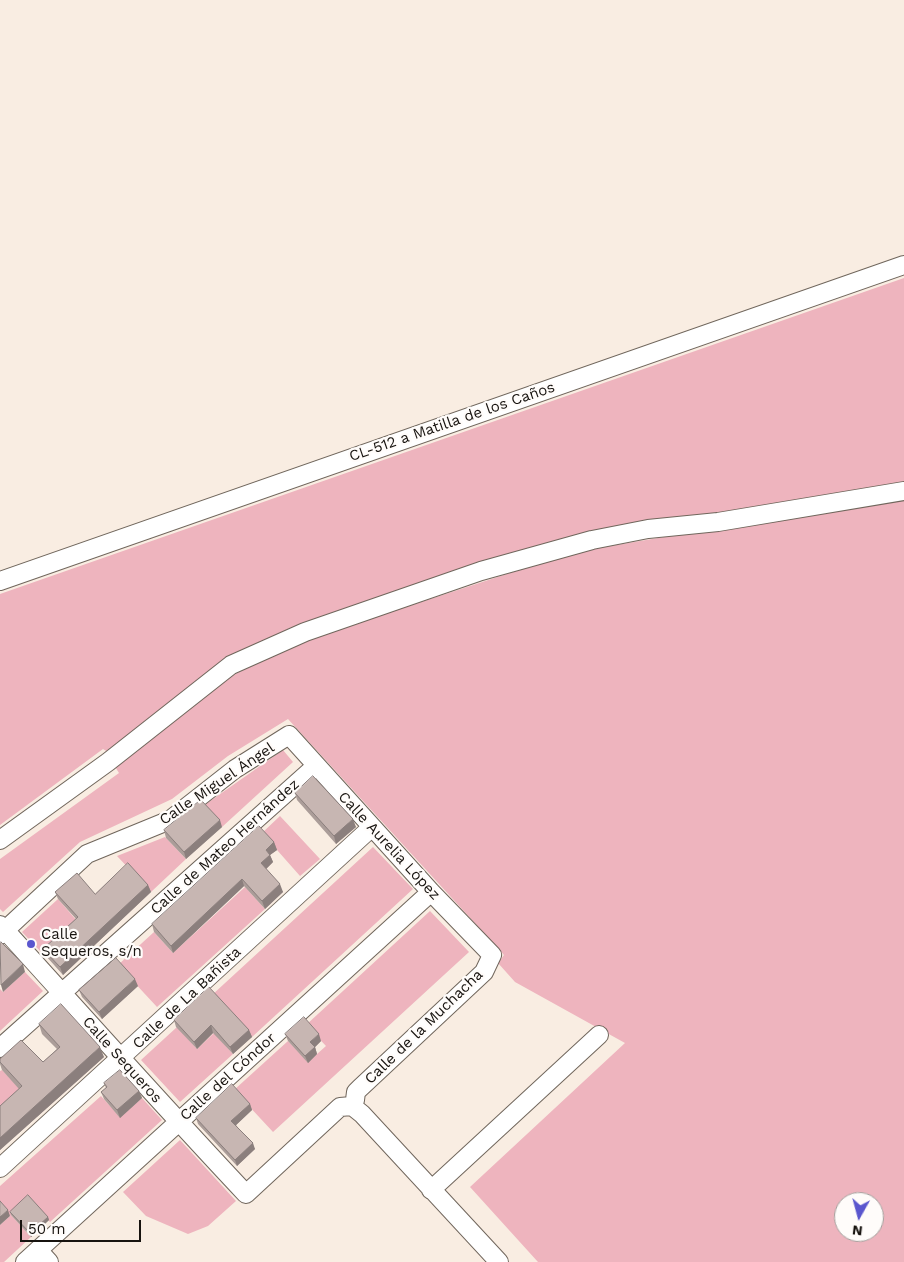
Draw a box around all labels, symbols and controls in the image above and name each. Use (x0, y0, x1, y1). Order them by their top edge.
street label: CL-512 a Matilla de los Caños (347, 378, 557, 466)
street label: Calle Miguel Ángel (156, 739, 278, 829)
street label: Calle de Mateo Hernández (147, 776, 303, 918)
street label: Calle Aurelia López (334, 788, 444, 904)
place label: Calle Sequeros, s/n (41, 926, 142, 961)
marker: Calle Sequeros, s/n (25, 938, 37, 950)
street label: Calle de La Bañista (129, 943, 245, 1053)
street label: Calle de la Muchacha (361, 966, 487, 1088)
street label: Calle Sequeros (78, 1013, 166, 1107)
street label: Calle del Cóndor (176, 1029, 280, 1125)
north arrow (834, 1192, 884, 1242)
scale bar (22, 1210, 144, 1242)
text: 50 m (28, 1220, 65, 1238)
text: N (851, 1222, 863, 1239)

